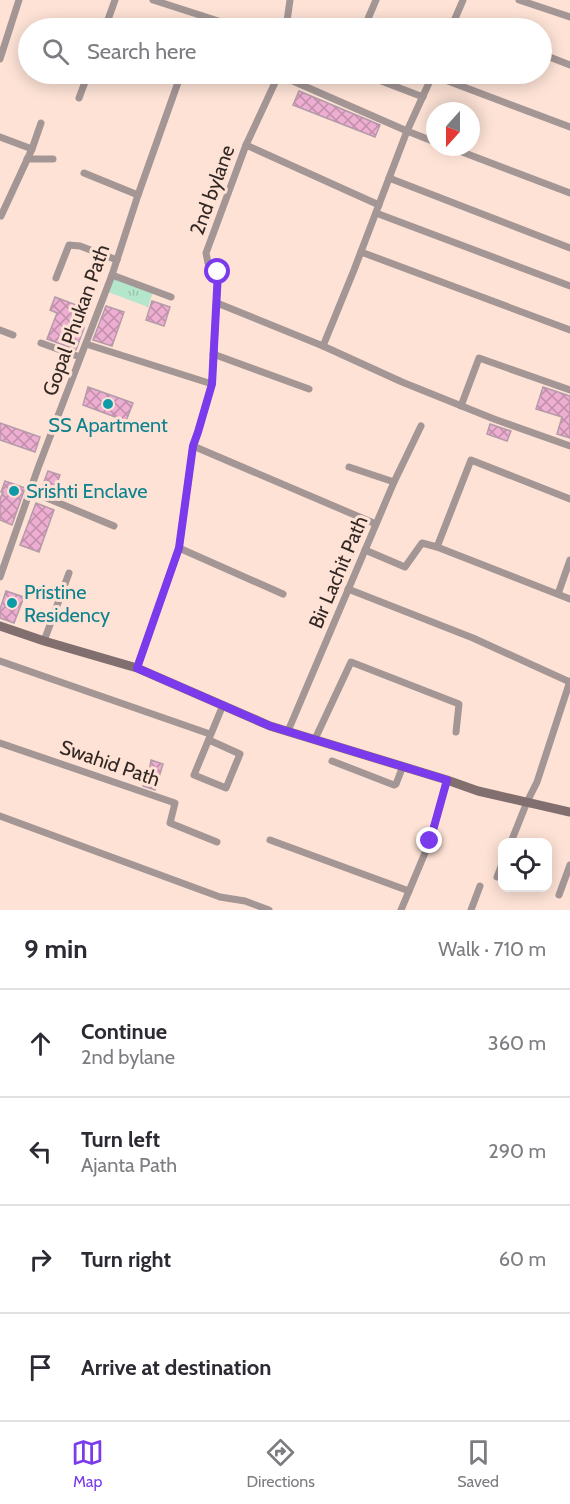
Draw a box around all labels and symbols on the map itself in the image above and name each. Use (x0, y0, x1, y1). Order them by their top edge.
north arrow (426, 102, 480, 156)
street label: 2nd bylane (185, 142, 239, 238)
street label: Gopal Phukan Path (37, 241, 115, 399)
route start (204, 258, 230, 284)
marker: SS Apartment (101, 397, 115, 411)
place label: SS Apartment (48, 413, 168, 437)
place label: Srishti Enclave (26, 479, 148, 503)
marker: Srishti Enclave (7, 484, 21, 498)
street label: Bir Lachit Path (304, 512, 372, 632)
place label: Pristine Residency (24, 580, 110, 627)
marker: Pristine Residency (5, 596, 19, 610)
street label: Swahid Path (57, 735, 163, 791)
route end (416, 827, 442, 853)

